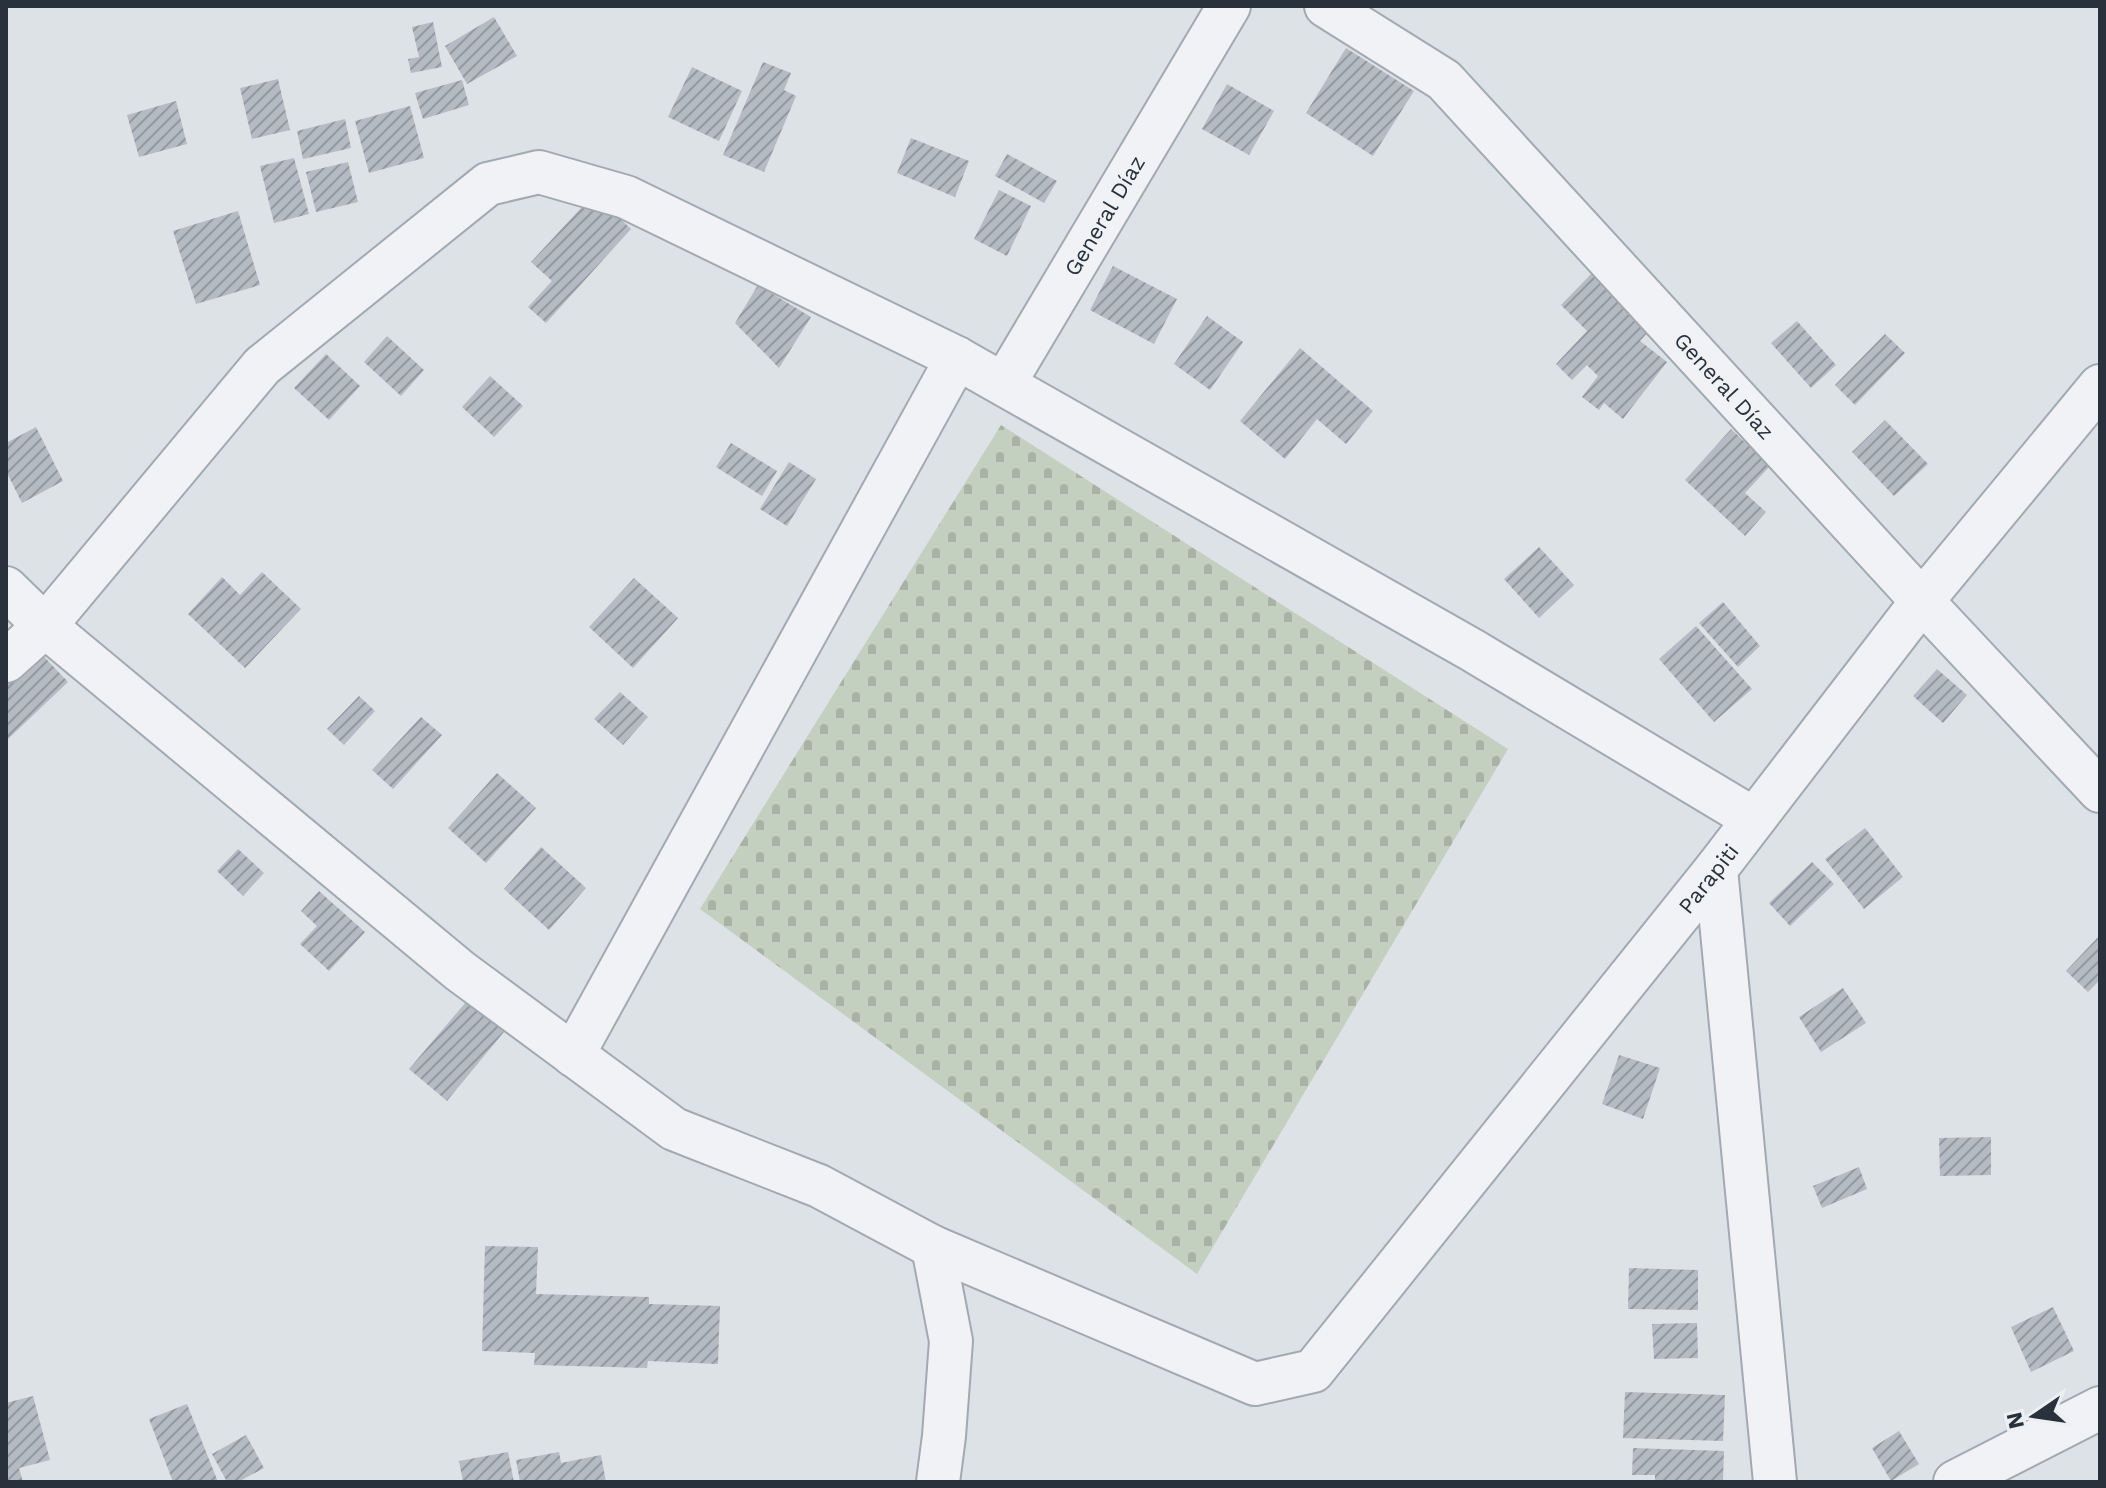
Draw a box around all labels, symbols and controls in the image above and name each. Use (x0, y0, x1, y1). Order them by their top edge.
street label: General Díaz (1059, 151, 1150, 280)
street label: General Díaz (1669, 327, 1779, 444)
street label: Parapiti (1673, 839, 1743, 918)
north arrow (1994, 1376, 2074, 1456)
text: N (2001, 1410, 2029, 1431)

